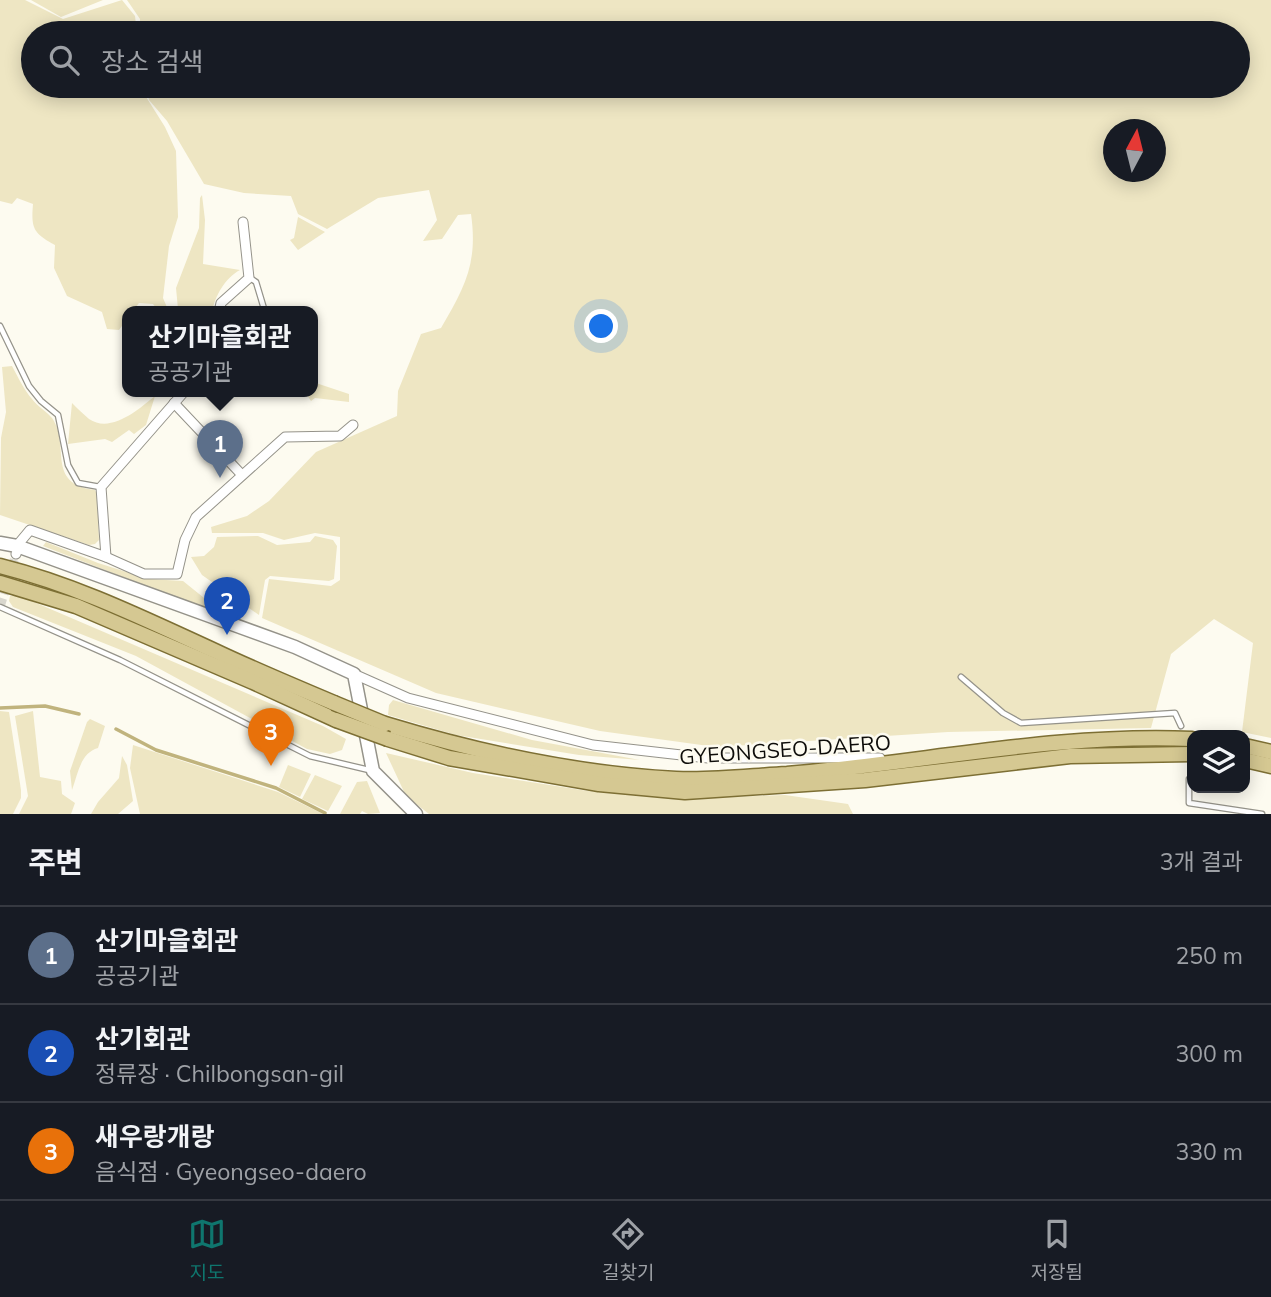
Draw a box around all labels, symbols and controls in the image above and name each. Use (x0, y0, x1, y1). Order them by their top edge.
search box (21, 21, 1250, 98)
icon: search (45, 41, 83, 79)
text: 장소 검색 (101, 45, 203, 78)
north arrow (1103, 119, 1166, 182)
popup (122, 306, 318, 397)
your location (584, 309, 618, 343)
text: 산기마을회관 (148, 320, 292, 353)
text: 공공기관 (148, 357, 233, 386)
pin: 1 (197, 420, 243, 478)
pin: 2 (204, 577, 250, 635)
pin: 3 (248, 708, 294, 766)
street label: GYEONGSEO-DAERO (678, 729, 892, 769)
map controls (1187, 730, 1250, 793)
button: layers (1187, 730, 1250, 793)
text: 주변 (28, 843, 83, 881)
text: 3개 결과 (1160, 847, 1243, 876)
text: 산기마을회관 (95, 924, 239, 957)
text: 1 (44, 941, 58, 970)
text: 250 m (1175, 941, 1243, 970)
text: 공공기관 (95, 961, 180, 990)
text: 산기회관 (95, 1022, 191, 1055)
text: 2 (44, 1039, 58, 1068)
text: 300 m (1175, 1039, 1243, 1068)
text: 정류장 · Chilbongsan-gil (95, 1059, 344, 1088)
text: 새우랑개랑 (95, 1120, 215, 1153)
text: 3 (44, 1137, 58, 1166)
text: 330 m (1175, 1137, 1243, 1166)
text: 음식점 · Gyeongseo-daero (95, 1157, 367, 1186)
tab: 지도 (188, 1215, 226, 1284)
tab: 길찾기 (602, 1215, 655, 1284)
tab: 저장됨 (1031, 1215, 1083, 1284)

